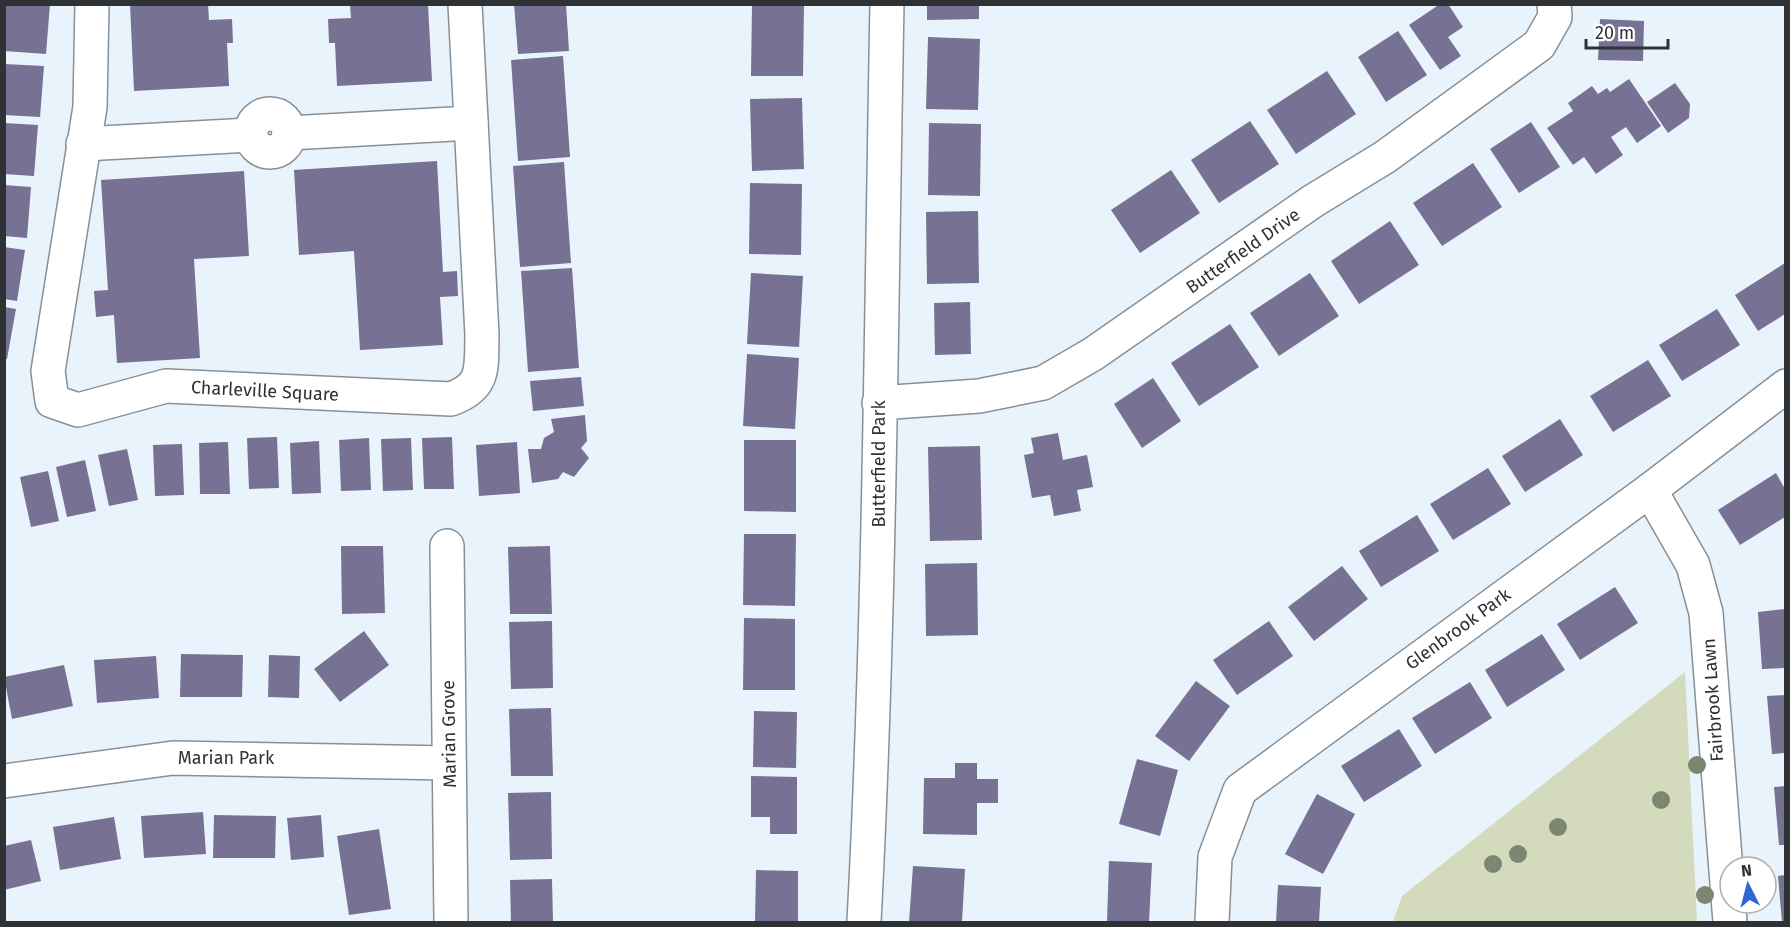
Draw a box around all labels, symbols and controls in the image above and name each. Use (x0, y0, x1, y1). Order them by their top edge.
scale bar (1586, 12, 1668, 50)
text: 20 m (1595, 22, 1634, 44)
street label: Butterfield Drive (1182, 204, 1304, 298)
street label: Charleville Square (190, 376, 340, 406)
street label: Butterfield Park (868, 400, 890, 528)
street label: Glenbrook Park (1401, 583, 1515, 674)
street label: Fairbrook Lawn (1698, 638, 1728, 762)
street label: Marian Grove (437, 680, 461, 788)
street label: Marian Park (178, 747, 275, 769)
north arrow (1718, 855, 1778, 915)
text: N (1740, 861, 1753, 881)

